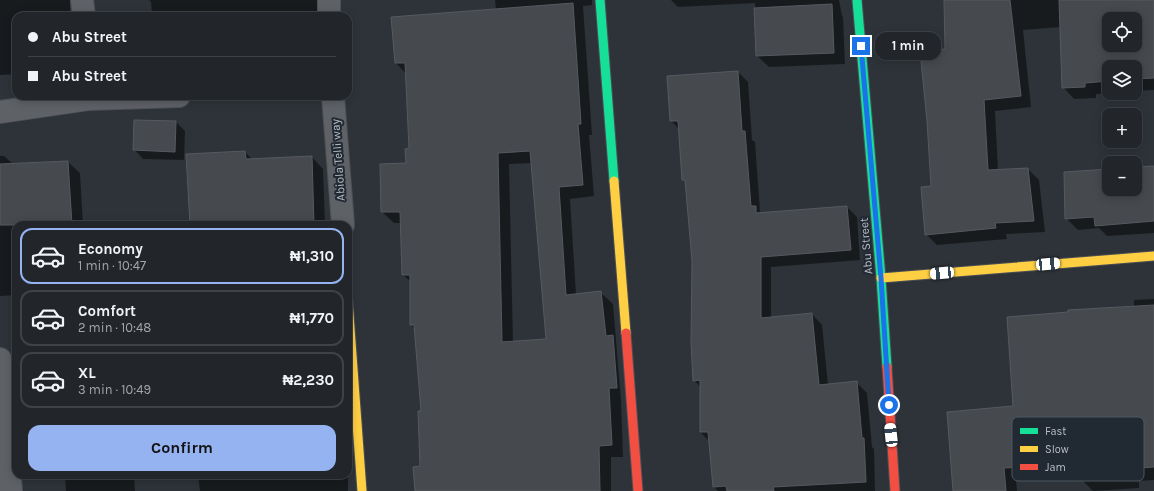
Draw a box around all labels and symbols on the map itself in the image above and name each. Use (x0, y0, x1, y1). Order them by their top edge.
callout: 1 min (875, 32, 941, 60)
route end (852, 37, 870, 55)
street label: Abiola Telli way (328, 118, 348, 202)
street label: Abu Street (856, 216, 875, 275)
car (1036, 257, 1060, 271)
car (930, 266, 954, 280)
route start (880, 396, 898, 414)
legend (1012, 417, 1144, 481)
car (884, 422, 898, 448)
text: Fast (1045, 425, 1066, 438)
text: Slow (1045, 443, 1069, 456)
text: Jam (1045, 461, 1066, 474)

